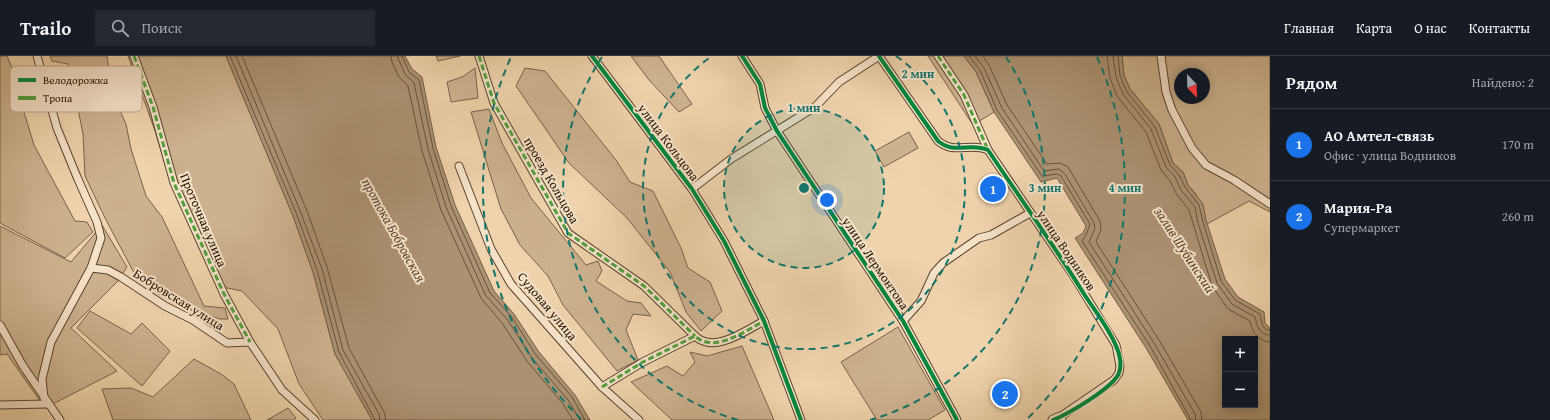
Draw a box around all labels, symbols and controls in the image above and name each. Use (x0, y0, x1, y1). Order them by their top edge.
search box (95, 10, 375, 46)
text: Trailo (20, 14, 71, 42)
icon: search (109, 17, 131, 39)
text: Поиск (141, 17, 182, 38)
text: Главная (1284, 18, 1334, 38)
text: Карта (1356, 18, 1392, 38)
text: О нас (1414, 18, 1447, 38)
text: Контакты (1469, 18, 1530, 38)
text: 2 мин (902, 65, 935, 82)
legend (10, 66, 142, 112)
north arrow (1174, 68, 1210, 104)
text: Рядом (1286, 70, 1337, 95)
text: Велодорожка (43, 72, 109, 88)
text: Найдено: 2 (1472, 73, 1534, 92)
text: Тропа (43, 90, 73, 106)
street label: улица Кольцова (633, 99, 704, 186)
text: 1 мин (788, 99, 821, 116)
text: АО Амтел-связь (1324, 125, 1434, 146)
street label: проезд Кольцова (519, 133, 584, 228)
text: 1 (1296, 135, 1302, 154)
text: 170 m (1502, 135, 1534, 154)
text: Офис · улица Водников (1324, 146, 1456, 165)
street label: Проточная улица (175, 170, 232, 271)
water label: протока Бобровская (357, 174, 431, 286)
pin: 1 (980, 174, 1006, 204)
text: 3 мин (1029, 179, 1062, 196)
text: 4 мин (1109, 179, 1142, 196)
centre of rings (797, 181, 811, 195)
your location (817, 190, 837, 210)
text: Мария-Ра (1324, 197, 1392, 218)
water label: залив Шубинский (1149, 202, 1220, 297)
street label: улица Водников (1032, 205, 1101, 295)
text: 2 (1296, 207, 1302, 226)
text: 260 m (1502, 207, 1534, 226)
street label: улица Лермонтова (837, 212, 914, 314)
text: Супермаркет (1324, 218, 1400, 237)
street label: Бобровская улица (130, 264, 229, 335)
street label: Судовая улица (513, 268, 583, 345)
map controls (1222, 336, 1258, 408)
button: + (1222, 336, 1258, 372)
button: − (1222, 372, 1258, 408)
pin: 2 (992, 379, 1018, 409)

